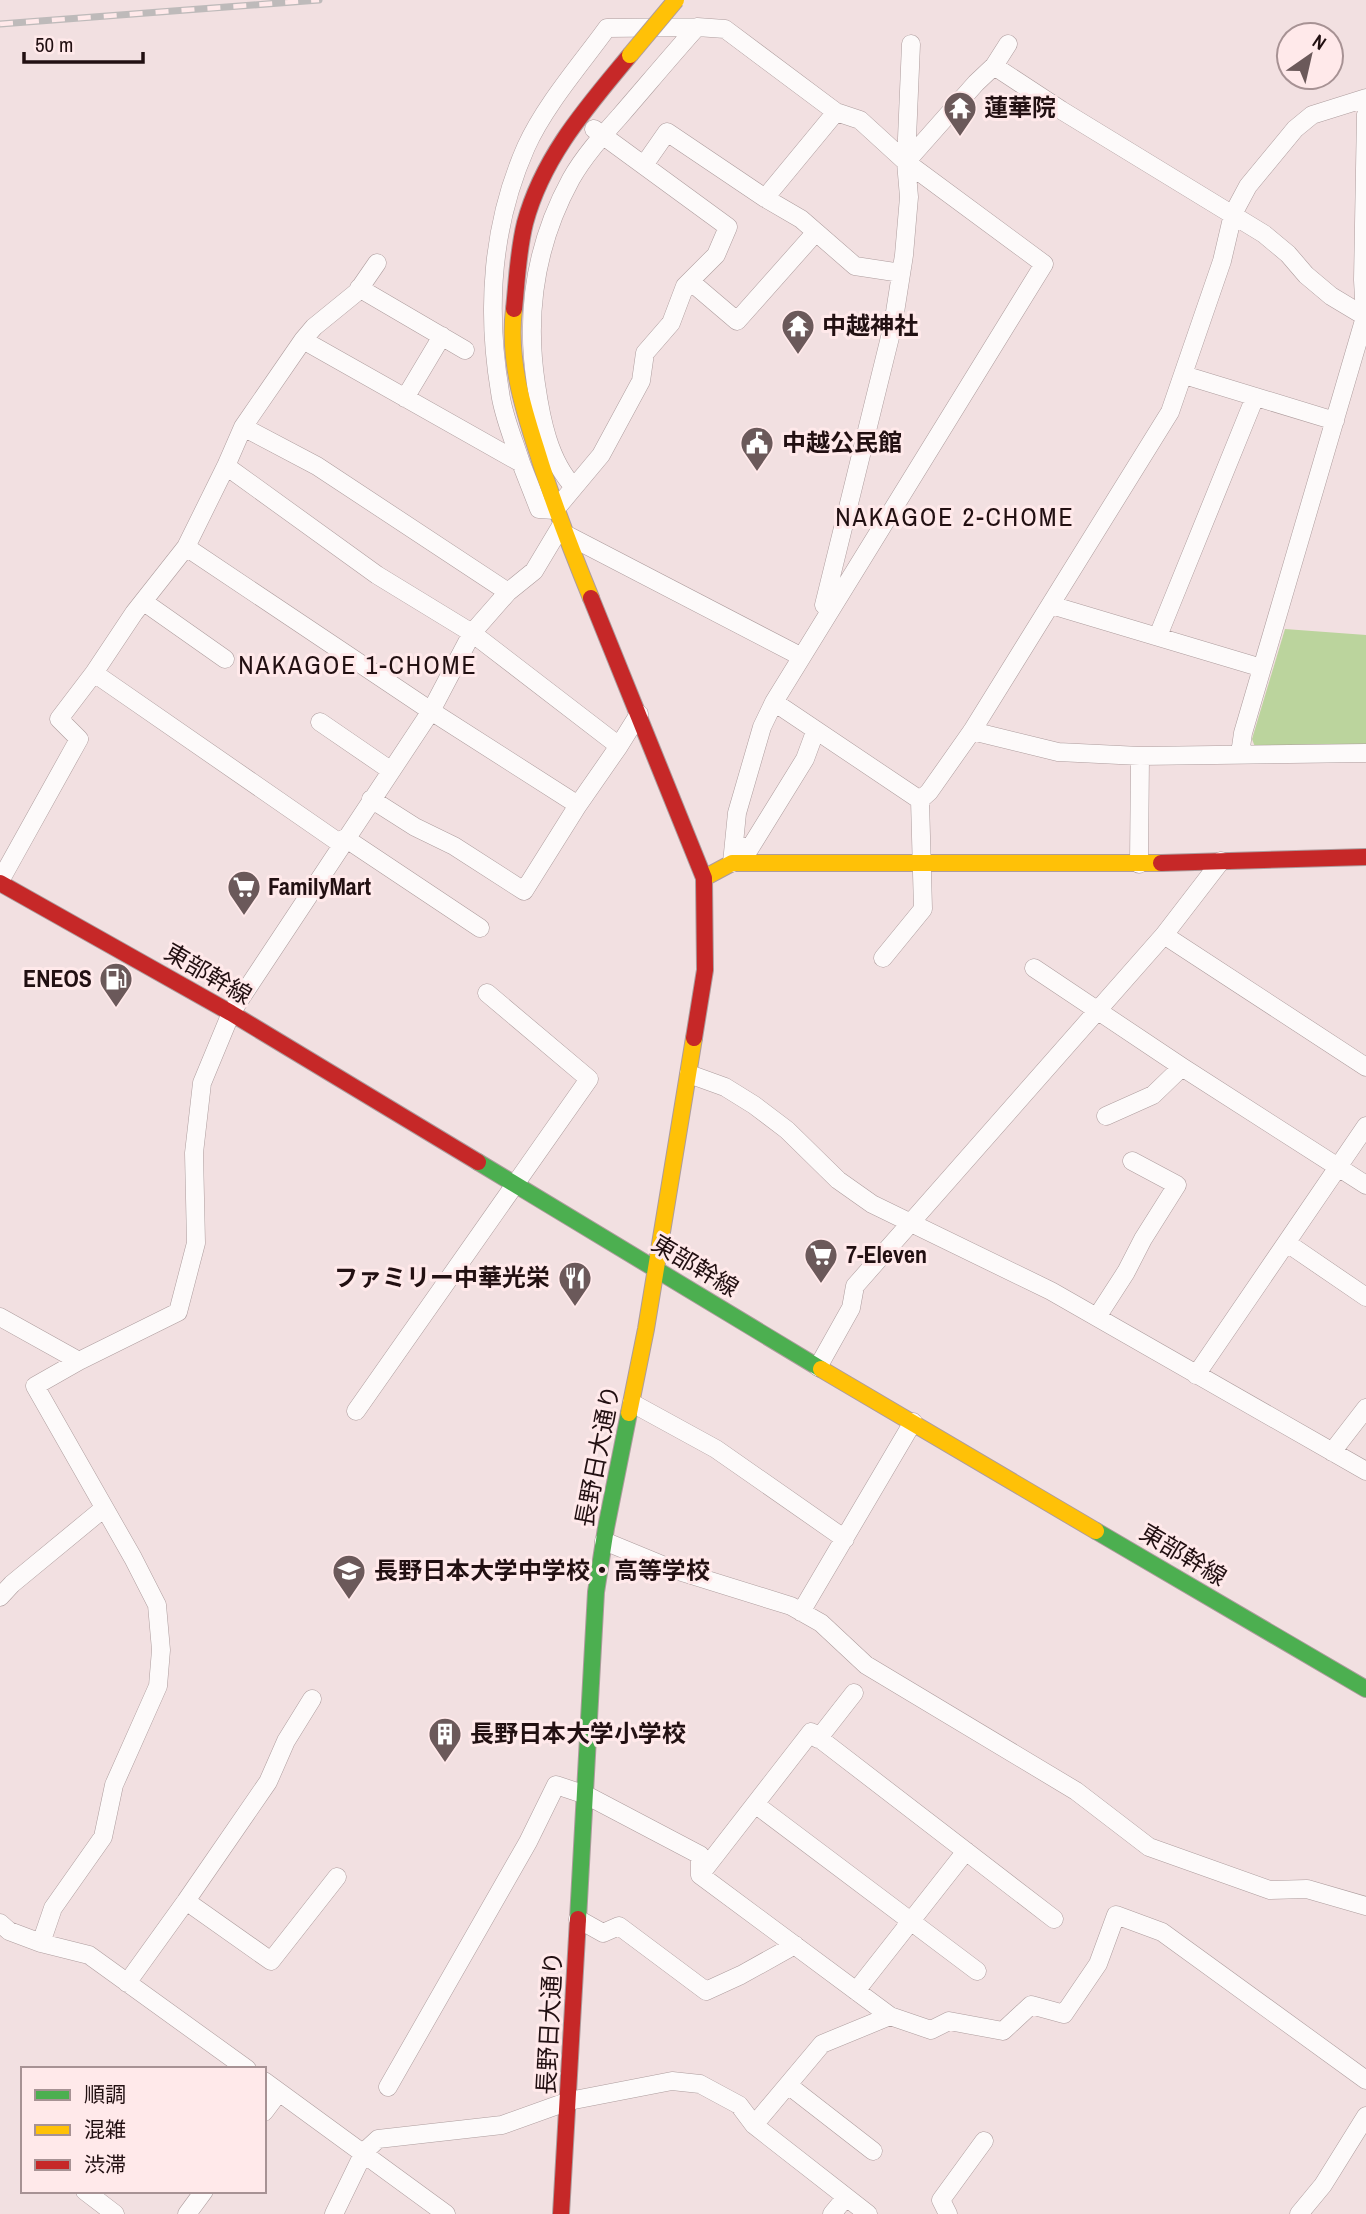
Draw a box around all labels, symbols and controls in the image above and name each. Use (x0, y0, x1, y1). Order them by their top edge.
scale bar (24, 21, 144, 65)
north arrow (1275, 21, 1345, 91)
text: N (1308, 28, 1331, 56)
text: 50 m (35, 30, 73, 59)
temple icon: 蓮華院 (941, 89, 979, 138)
place label: 蓮華院 (984, 91, 1056, 123)
temple icon: 中越神社 (779, 307, 817, 356)
place label: 中越神社 (822, 309, 918, 341)
public building icon: 中越公民館 (738, 424, 776, 473)
place label: 中越公民館 (782, 426, 902, 458)
district label: NAKAGOE 2-CHOME (835, 499, 1075, 534)
district label: NAKAGOE 1-CHOME (238, 647, 478, 682)
supermarket icon: FamilyMart (225, 868, 263, 917)
place label: FamilyMart (268, 870, 371, 902)
street label: 東部幹線 (159, 935, 258, 1011)
fuel station icon: ENEOS (97, 960, 135, 1009)
place label: ENEOS (23, 962, 92, 994)
street label: 東部幹線 (646, 1227, 745, 1304)
supermarket icon: 7-Eleven (802, 1236, 840, 1285)
place label: 7-Eleven (846, 1238, 927, 1270)
restaurant icon: ファミリー中華光栄 (556, 1259, 594, 1308)
place label: ファミリー中華光栄 (334, 1261, 550, 1293)
street label: 長野日大通り (568, 1382, 626, 1530)
street label: 東部幹線 (1134, 1516, 1233, 1593)
school or university icon: 長野日本大学中学校・高等学校 (330, 1552, 368, 1601)
place label: 長野日本大学中学校・高等学校 (374, 1554, 710, 1586)
building icon: 長野日本大学小学校 (426, 1715, 464, 1764)
place label: 長野日本大学小学校 (470, 1717, 686, 1749)
street label: 長野日大通り (529, 1950, 569, 2096)
legend (21, 2067, 266, 2193)
text: 順調 (84, 2080, 126, 2109)
text: 混雑 (84, 2115, 126, 2144)
text: 渋滞 (84, 2150, 126, 2179)

